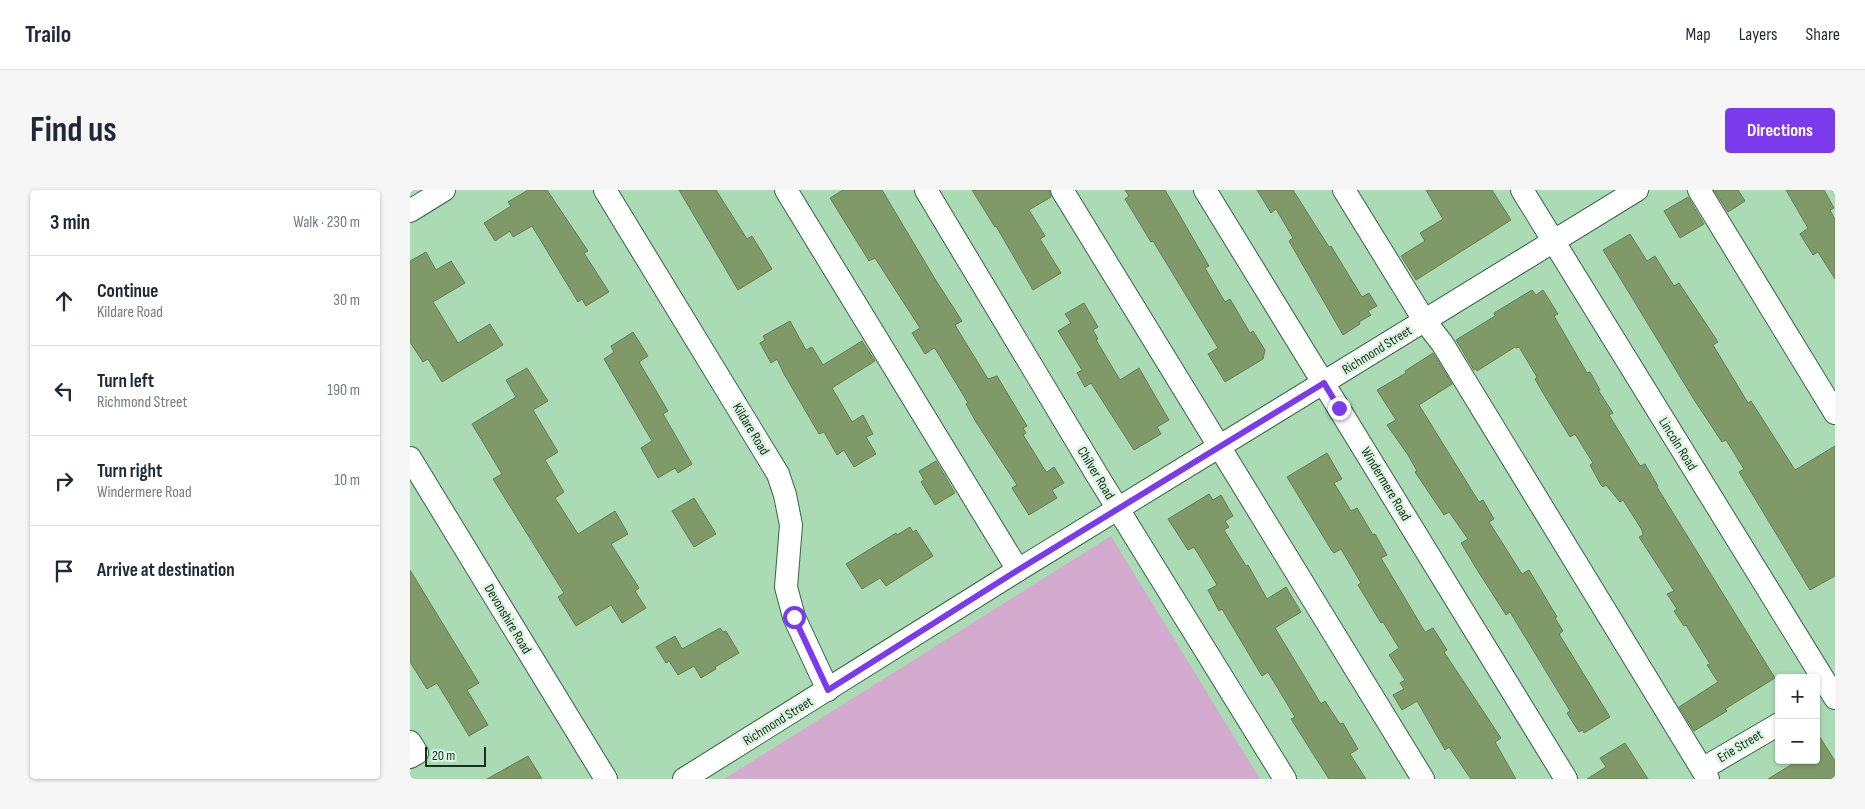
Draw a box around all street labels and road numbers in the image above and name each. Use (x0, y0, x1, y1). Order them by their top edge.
street label: Richmond Street (1339, 322, 1415, 378)
street label: Kildare Road (729, 400, 773, 458)
street label: Lincoln Road (1655, 414, 1701, 474)
street label: Chilver Road (1074, 444, 1118, 503)
street label: Windermere Road (1357, 444, 1415, 524)
street label: Devonshire Road (481, 581, 535, 657)
street label: Richmond Street (740, 693, 816, 749)
street label: Erie Street (1714, 726, 1766, 766)

